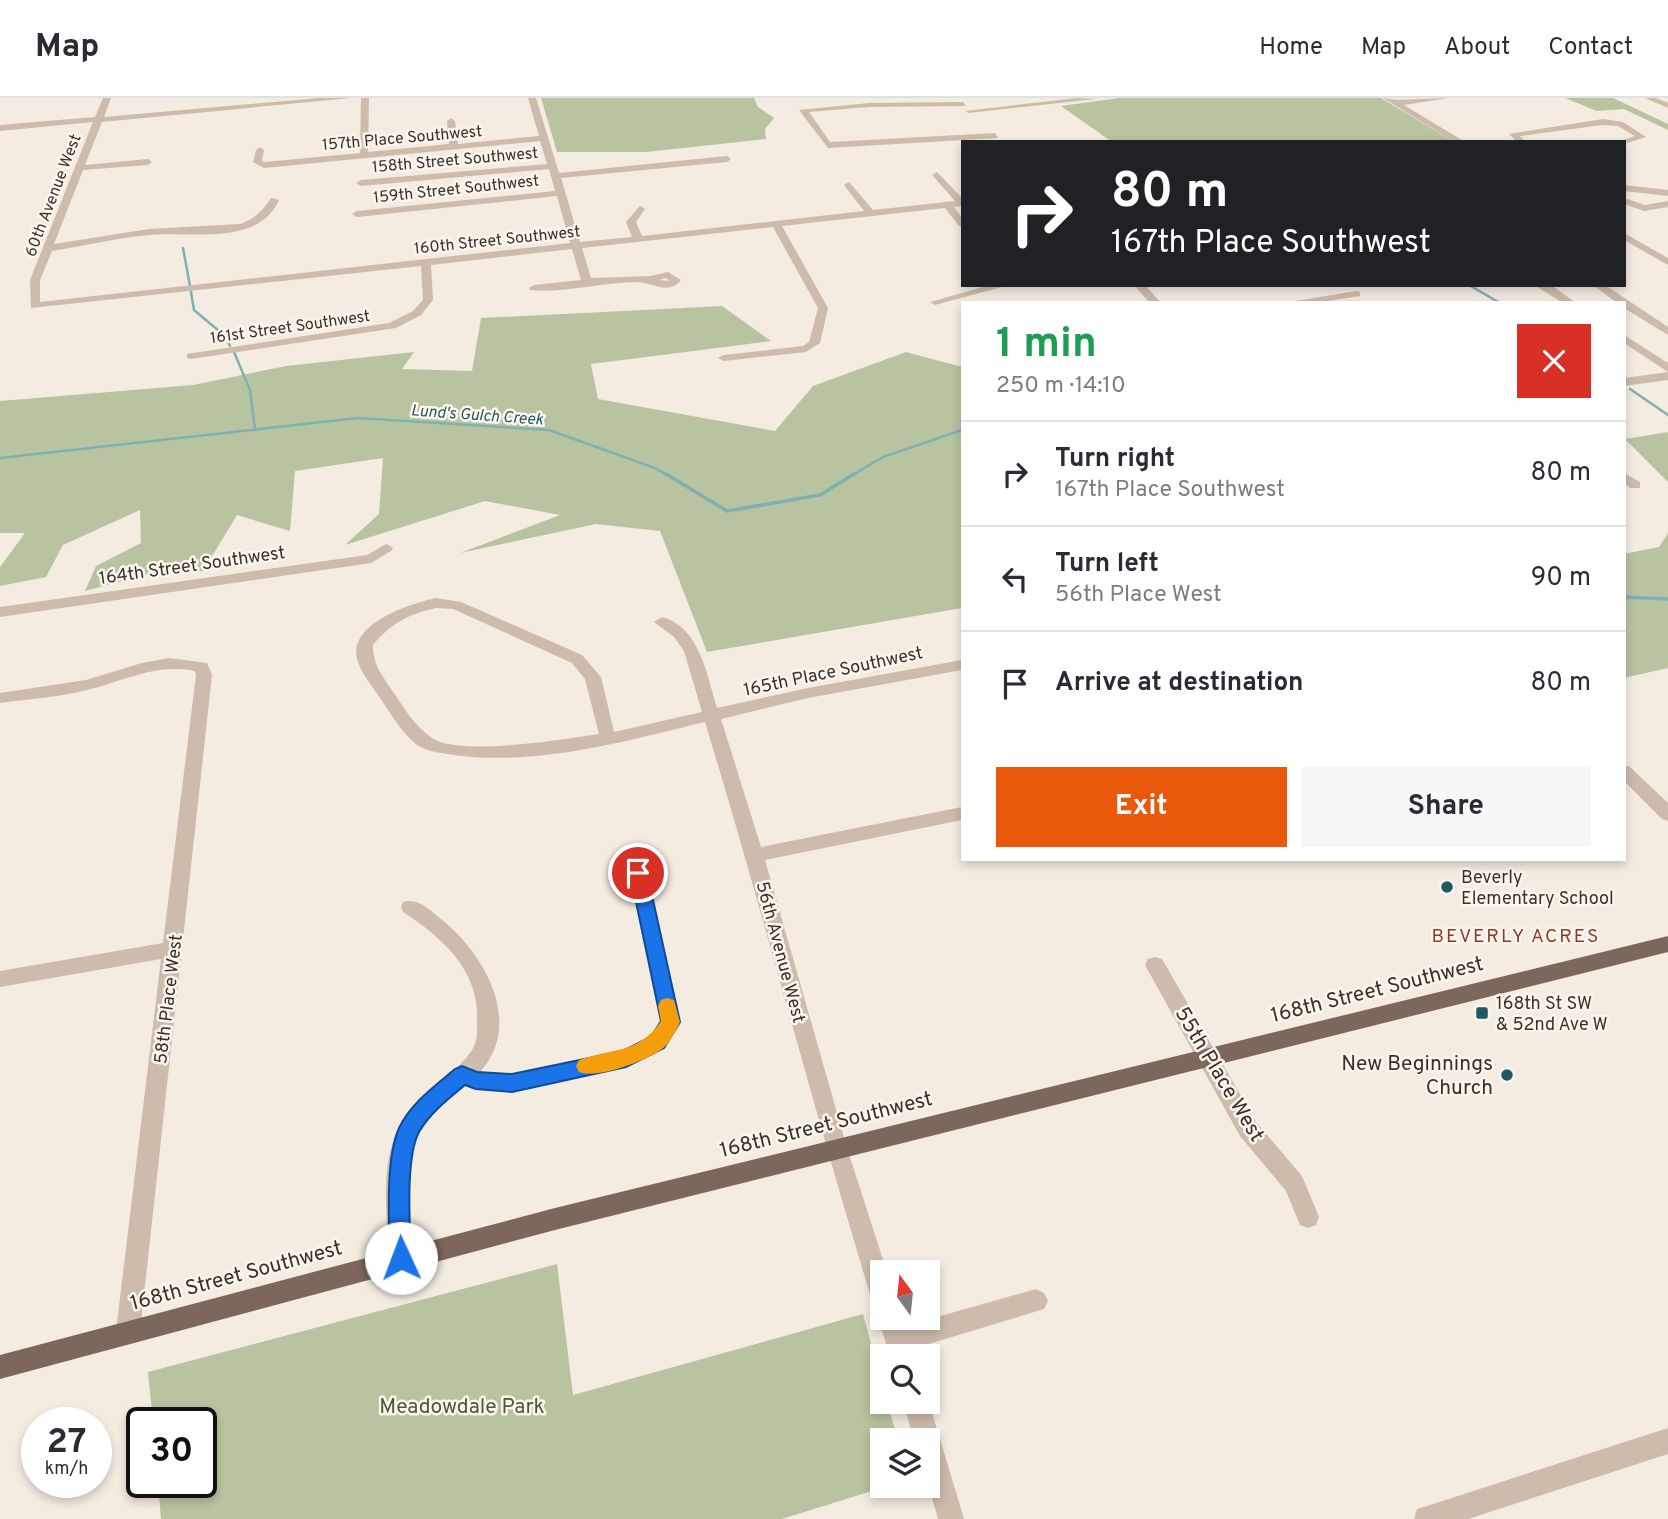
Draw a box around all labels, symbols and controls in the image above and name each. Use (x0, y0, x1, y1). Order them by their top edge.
text: Map (35, 27, 99, 69)
text: Home (1259, 33, 1323, 63)
text: Map (1361, 33, 1406, 63)
text: About (1444, 33, 1510, 63)
text: Contact (1548, 33, 1633, 63)
street label: 157th Place Southwest (321, 122, 483, 156)
street label: 60th Avenue West (21, 132, 86, 260)
street label: 158th Street Southwest (371, 144, 539, 178)
text: 80 m (1111, 163, 1228, 225)
icon: right (996, 168, 1087, 259)
street label: 159th Street Southwest (372, 171, 540, 209)
street label: 160th Street Southwest (413, 222, 581, 260)
text: 167th Place Southwest (1111, 224, 1431, 264)
street label: 161st Street Southwest (209, 307, 371, 349)
text: 1 min (996, 319, 1097, 372)
button: close (1517, 324, 1591, 398)
text: 250 m · 14:10 (996, 372, 1126, 401)
water label: Lund's Gulch Creek (410, 401, 545, 431)
text: Turn right (1055, 443, 1175, 476)
icon: right (996, 455, 1034, 493)
text: 80 m (1531, 457, 1591, 490)
text: 167th Place Southwest (1055, 476, 1285, 505)
street label: 164th Street Southwest (98, 542, 287, 591)
text: Turn left (1055, 548, 1159, 581)
icon: left (996, 560, 1034, 598)
text: 90 m (1531, 562, 1591, 595)
text: 56th Place West (1055, 581, 1222, 610)
street label: 165th Place Southwest (742, 642, 925, 703)
icon: arrive (996, 665, 1034, 703)
text: Arrive at destination (1055, 667, 1303, 700)
text: 80 m (1531, 667, 1591, 700)
button: Exit (996, 767, 1287, 847)
button: Share (1301, 767, 1591, 847)
pin (608, 843, 668, 903)
icon: arrive (619, 854, 657, 892)
place label: Beverly Elementary School (1461, 867, 1614, 911)
street label: 56th Avenue West (750, 879, 809, 1026)
marker: Beverly Elementary School (1439, 879, 1455, 895)
district label: BEVERLY ACRES (1432, 925, 1600, 949)
street label: 58th Place West (150, 933, 189, 1065)
street label: 168th Street Southwest (1268, 951, 1486, 1030)
place label: 168th St SW & 52nd Ave W (1496, 993, 1608, 1037)
street label: 55th Place West (1168, 1002, 1270, 1147)
marker: 168th St SW & 52nd Ave W (1474, 1005, 1490, 1021)
place label: New Beginnings Church (1341, 1051, 1493, 1102)
marker: New Beginnings Church (1499, 1067, 1515, 1083)
street label: 168th Street Southwest (717, 1086, 935, 1165)
position arrow (364, 1221, 438, 1295)
street label: 168th Street Southwest (128, 1235, 345, 1318)
north arrow (870, 1260, 940, 1330)
map controls (870, 1260, 940, 1498)
button: search (870, 1344, 940, 1414)
park label: Meadowdale Park (379, 1394, 545, 1421)
speed limit sign: 30 (126, 1407, 217, 1498)
text: 27 (47, 1421, 86, 1465)
button: layers (870, 1428, 940, 1498)
text: km/h (45, 1458, 88, 1481)

